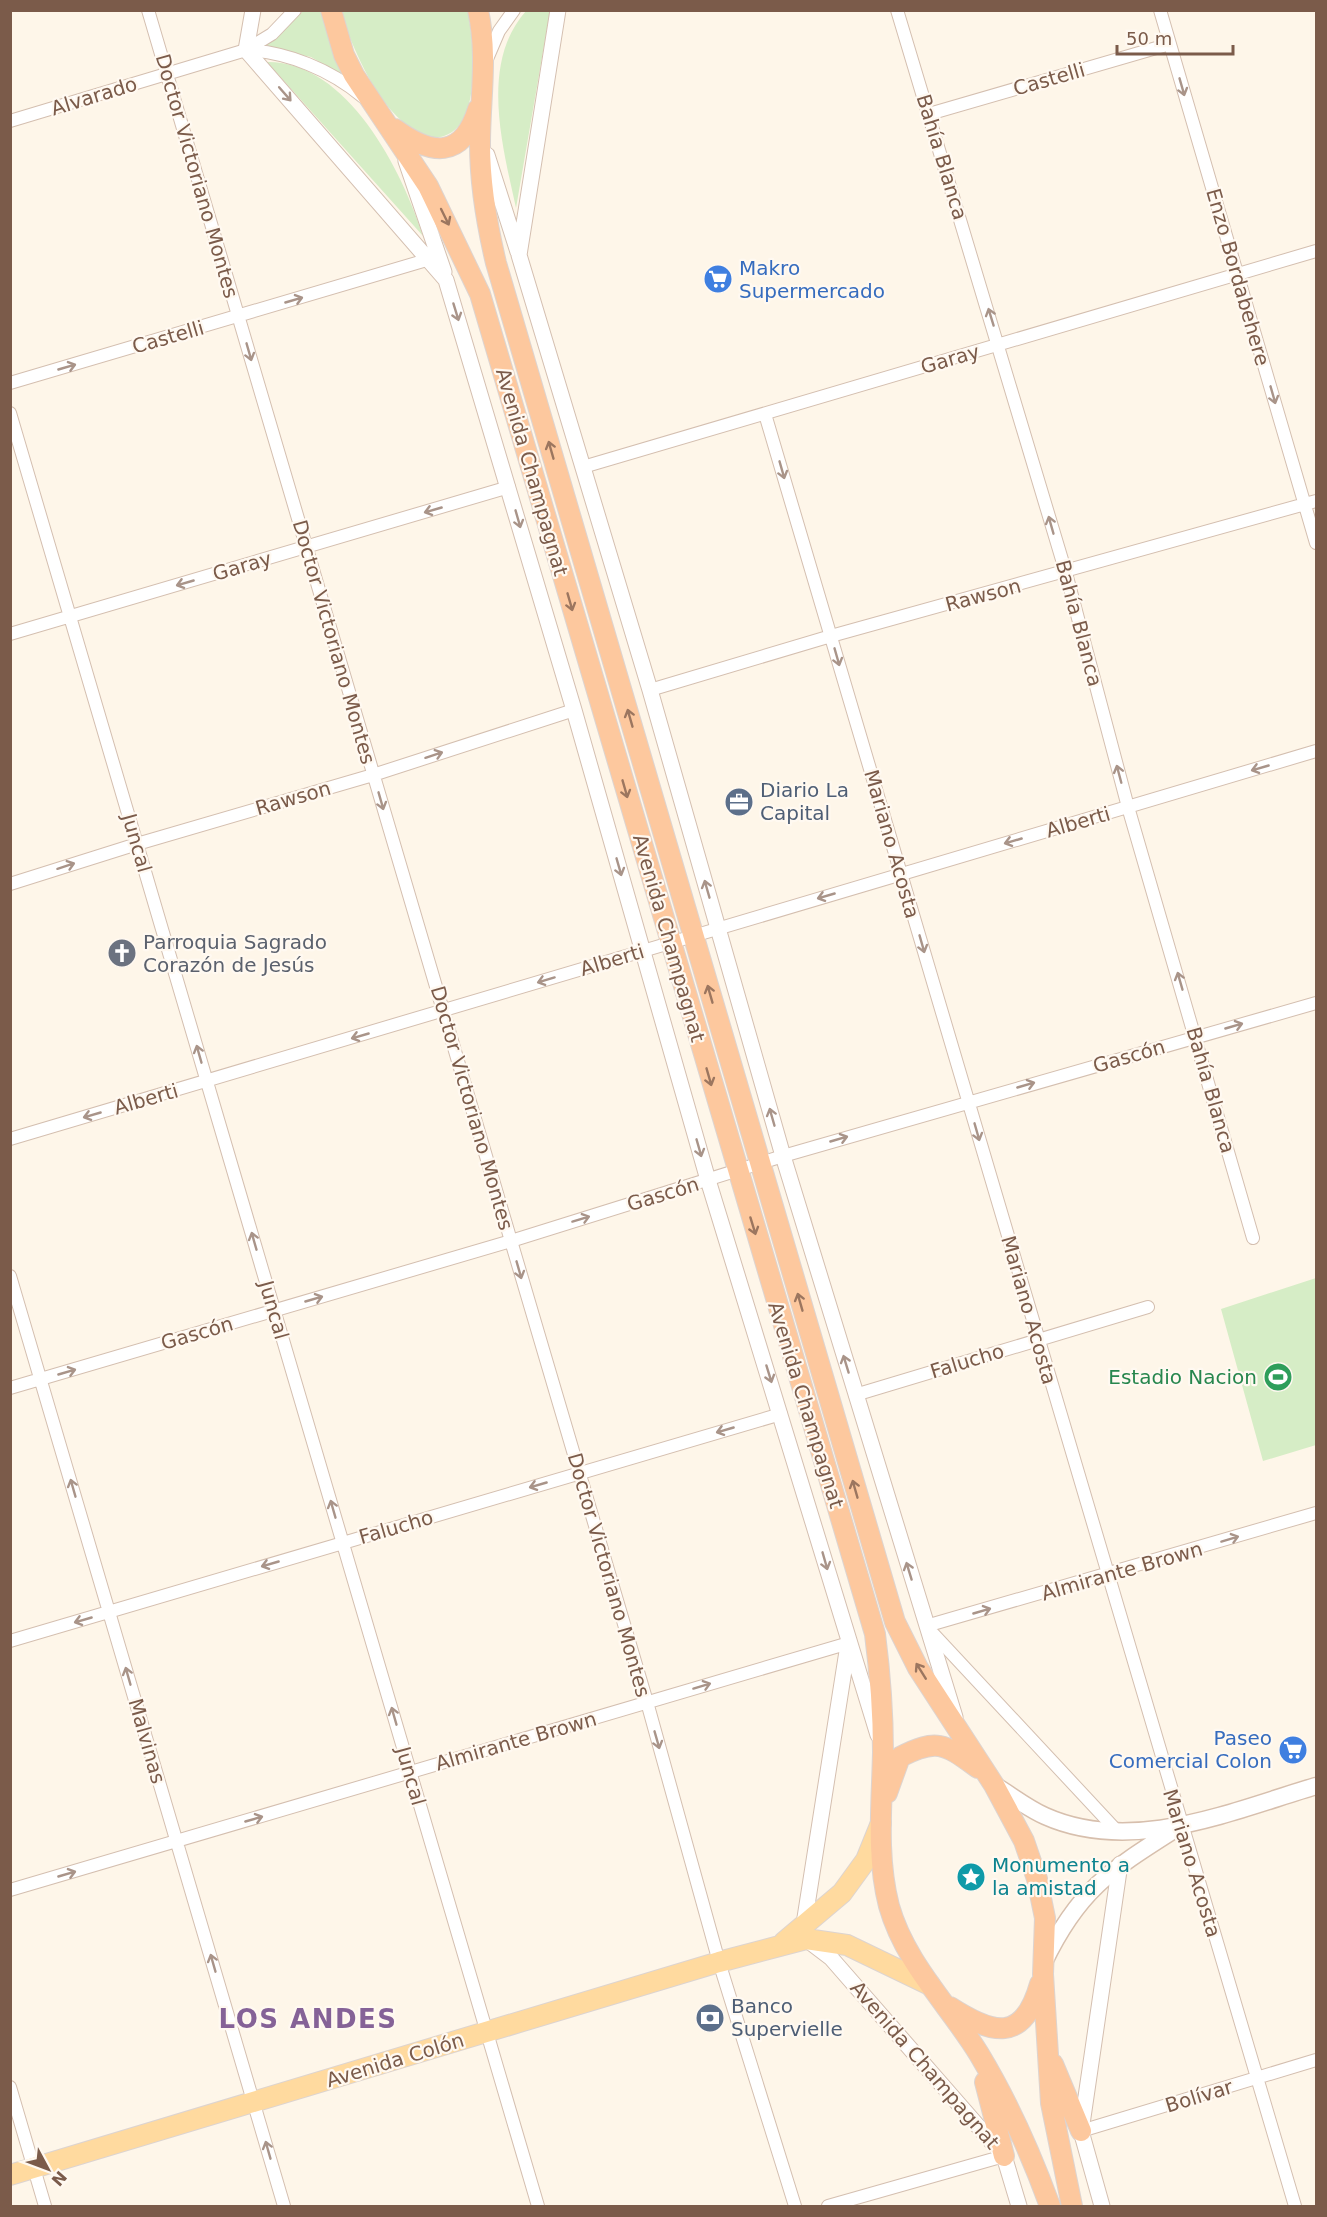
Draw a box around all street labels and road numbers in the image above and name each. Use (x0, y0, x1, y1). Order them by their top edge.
street label: Doctor Victoriano Montes (151, 51, 243, 301)
street label: Castelli (1010, 57, 1088, 101)
street label: Alvarado (48, 72, 140, 120)
street label: Bahía Blanca (911, 91, 973, 223)
street label: Enzo Bordabehere (1201, 186, 1275, 368)
street label: Castelli (129, 315, 207, 359)
street label: Garay (918, 339, 982, 379)
street label: Avenida Champagnat (491, 365, 573, 579)
street label: Doctor Victoriano Montes (288, 517, 380, 767)
street label: Garay (210, 546, 274, 586)
street label: Bahía Blanca (1051, 557, 1107, 689)
street label: Rawson (943, 573, 1023, 617)
street label: Mariano Acosta (859, 767, 925, 921)
street label: Rawson (252, 776, 334, 820)
street label: Alberti (1043, 801, 1113, 843)
street label: Juncal (117, 809, 157, 875)
street label: Avenida Champagnat (628, 831, 710, 1045)
street label: Alberti (577, 939, 647, 981)
street label: Doctor Victoriano Montes (426, 983, 518, 1233)
street label: Bahía Blanca (1182, 1024, 1240, 1156)
street label: Gascón (1090, 1034, 1168, 1078)
street label: Alberti (111, 1078, 181, 1120)
street label: Gascón (624, 1172, 702, 1216)
street label: Mariano Acosta (996, 1233, 1062, 1387)
street label: Juncal (254, 1276, 294, 1342)
street label: Avenida Champagnat (763, 1299, 849, 1511)
street label: Gascón (158, 1311, 236, 1355)
street label: Falucho (927, 1338, 1007, 1384)
street label: Doctor Victoriano Montes (563, 1450, 655, 1700)
street label: Falucho (356, 1505, 436, 1549)
street label: Almirante Brown (1039, 1536, 1205, 1606)
street label: Malvinas (123, 1695, 171, 1787)
street label: Almirante Brown (433, 1706, 599, 1776)
street label: Juncal (391, 1742, 431, 1808)
street label: Mariano Acosta (1158, 1786, 1226, 1940)
street label: Avenida Champagnat (845, 1976, 1005, 2154)
street label: Avenida Colón (323, 2028, 467, 2092)
street label: Bolívar (1162, 2074, 1236, 2118)

